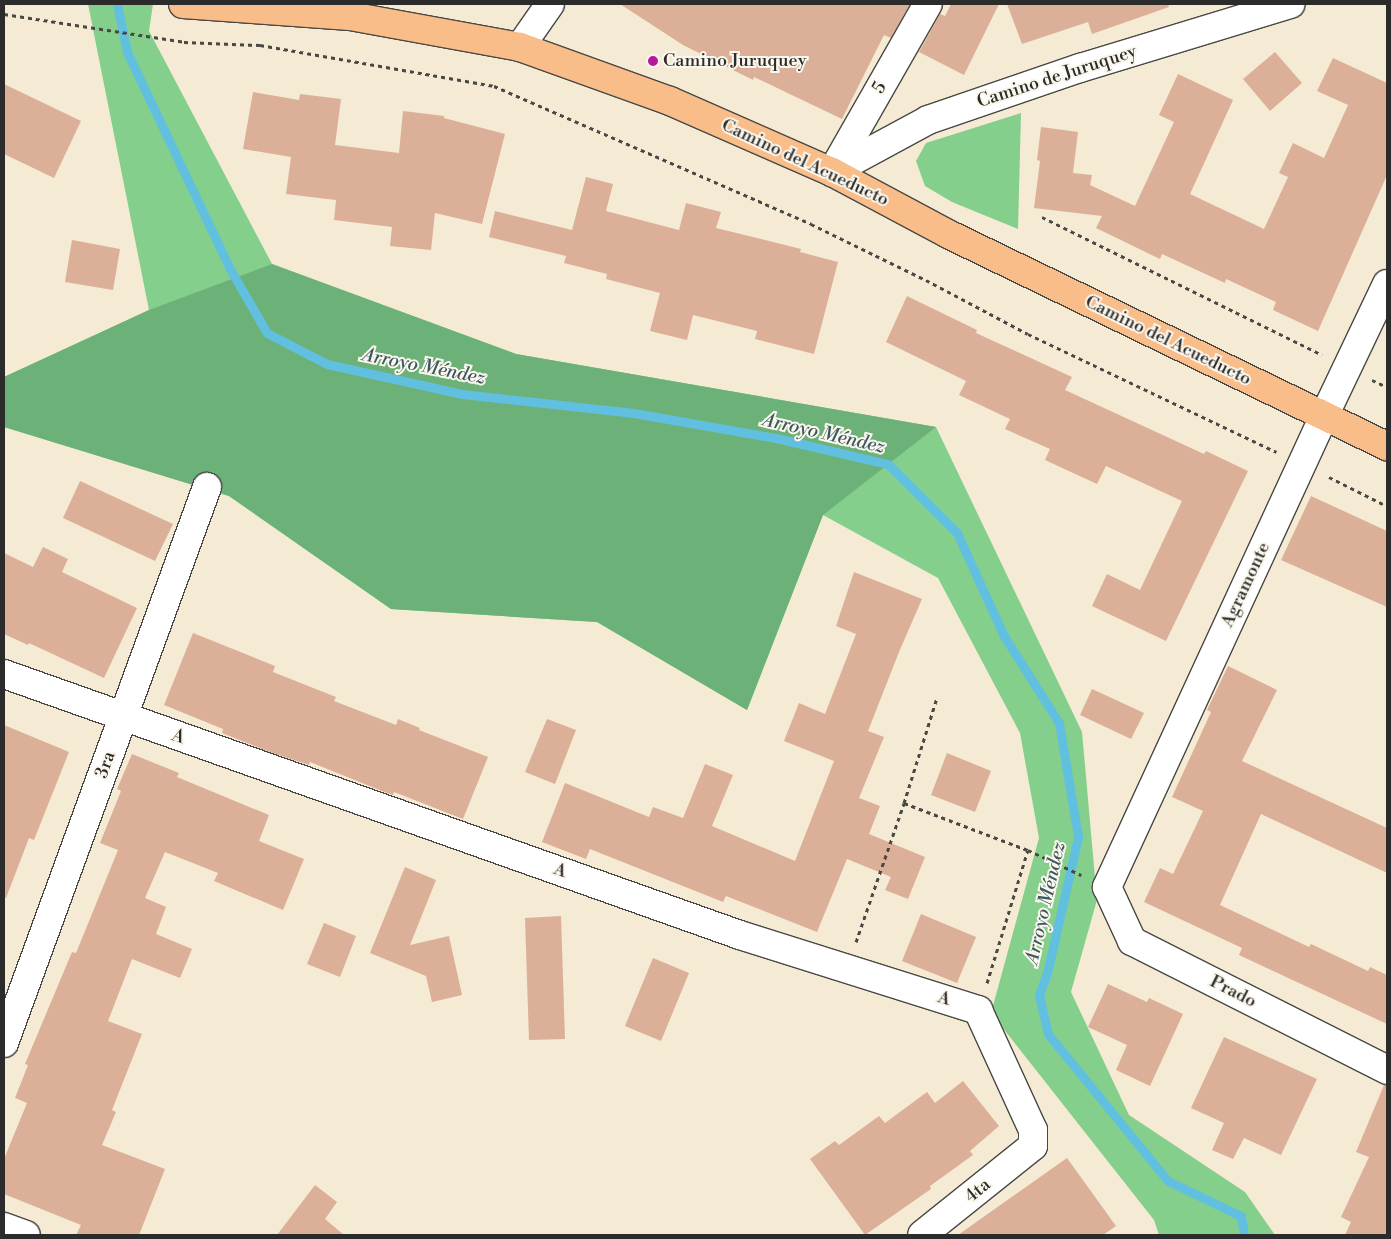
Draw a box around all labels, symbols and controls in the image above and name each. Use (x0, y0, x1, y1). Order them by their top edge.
street label: Camino de Juruquey (975, 41, 1139, 113)
place label: Camino Juruquey (663, 50, 806, 72)
marker: Camino Juruquey (647, 55, 659, 67)
street label: 5 (868, 78, 892, 98)
street label: Camino del Acueducto (718, 115, 892, 211)
street label: Camino del Acueducto (1081, 291, 1255, 391)
water label: Arroyo Méndez (361, 344, 487, 390)
water label: Arroyo Méndez (761, 409, 887, 459)
street label: Agramonte (1217, 539, 1275, 631)
street label: A (169, 725, 187, 749)
street label: 3ra (91, 749, 121, 781)
water label: Arroyo Méndez (1021, 840, 1071, 966)
street label: A (551, 859, 569, 883)
street label: Prado (1206, 971, 1260, 1013)
street label: A (935, 987, 953, 1011)
street label: 4ta (961, 1174, 995, 1208)

